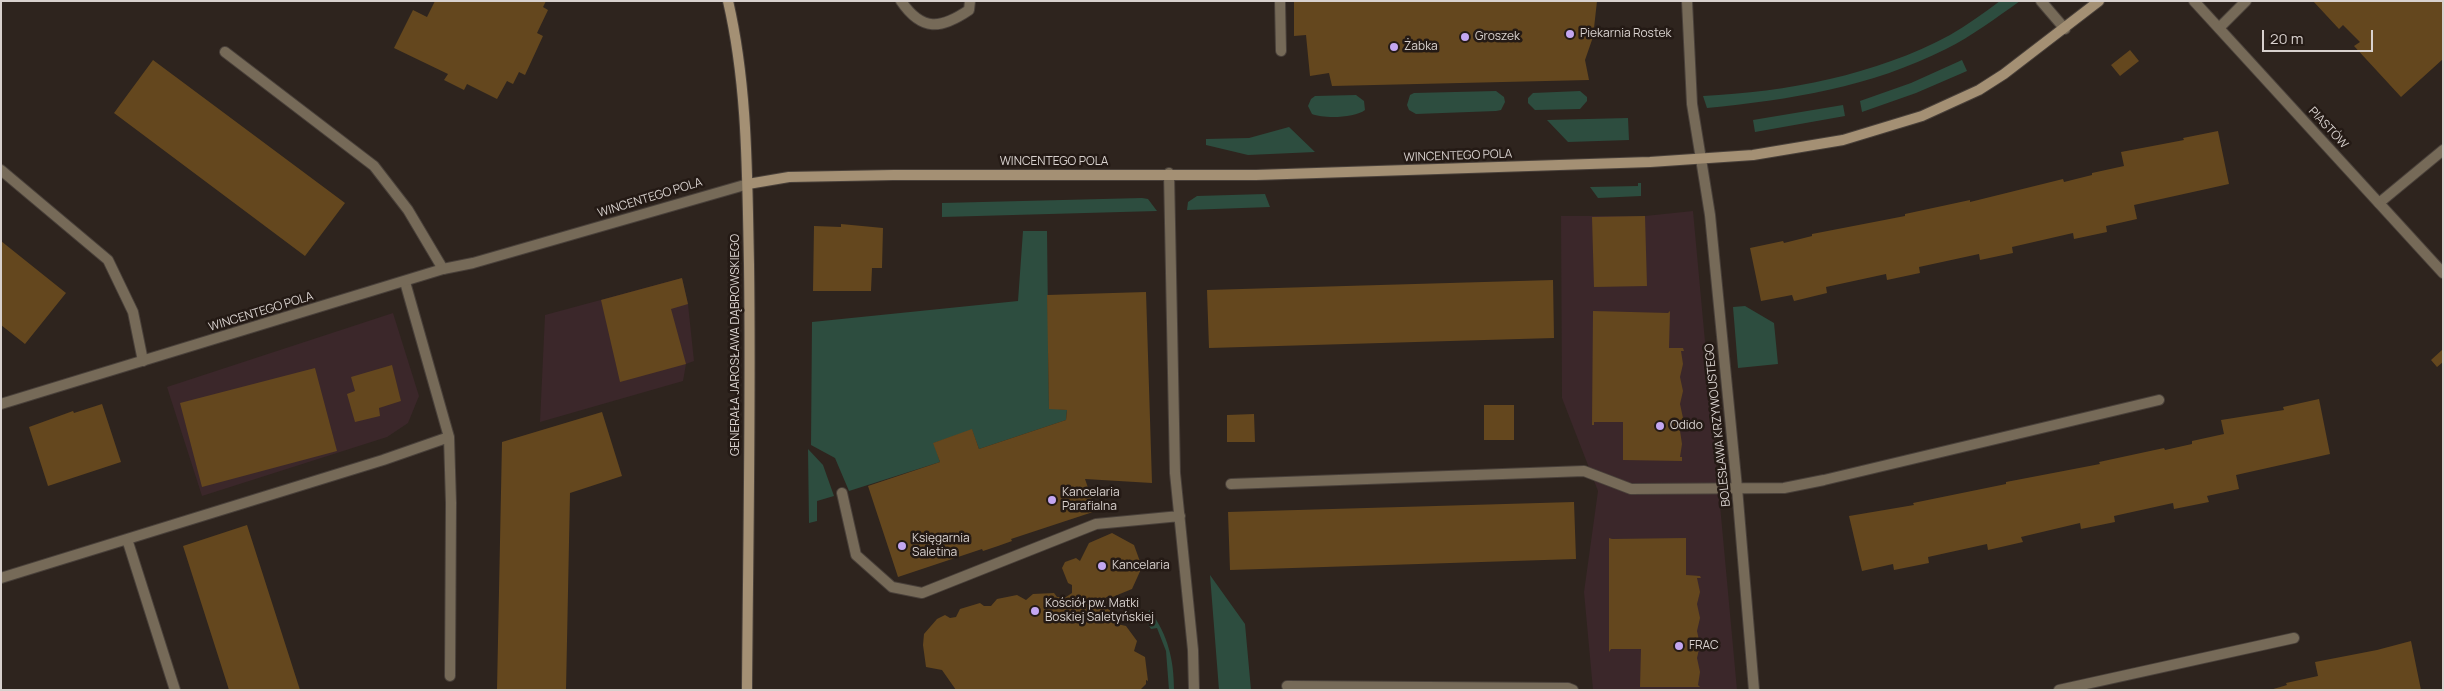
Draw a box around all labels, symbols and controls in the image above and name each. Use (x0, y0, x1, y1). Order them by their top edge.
scale bar (2264, 20, 2375, 52)
place label: Piekarnia Rostek (1580, 27, 1671, 41)
marker: Piekarnia Rostek (1564, 28, 1576, 40)
text: 20 m (2270, 28, 2303, 49)
place label: Groszek (1475, 30, 1520, 44)
marker: Groszek (1459, 31, 1471, 43)
place label: Żabka (1404, 40, 1438, 54)
marker: Żabka (1388, 41, 1400, 53)
street label: PIASTÓW (2305, 104, 2351, 152)
street label: WINCENTEGO POLA (1403, 147, 1513, 165)
street label: WINCENTEGO POLA (1000, 155, 1108, 169)
street label: WINCENTEGO POLA (596, 175, 704, 221)
street label: GENERAŁA JAROSŁAWA DĄBROWSKIEGO (729, 234, 743, 456)
street label: WINCENTEGO POLA (207, 289, 315, 335)
street label: BOLESŁAWA KRZYWOUSTEGO (1702, 343, 1734, 507)
place label: Odido (1670, 419, 1703, 433)
marker: Odido (1654, 420, 1666, 432)
place label: Kancelaria Parafialna (1062, 486, 1120, 514)
marker: Kancelaria Parafialna (1046, 494, 1058, 506)
place label: Księgarnia Saletina (912, 532, 970, 560)
marker: Księgarnia Saletina (896, 540, 908, 552)
place label: Kancelaria (1112, 559, 1170, 573)
marker: Kancelaria (1096, 560, 1108, 572)
place label: Kościół pw. Matki Boskiej Saletyńskiej (1045, 597, 1154, 625)
marker: Kościół pw. Matki Boskiej Saletyńskiej (1029, 605, 1041, 617)
place label: FRAC (1689, 639, 1719, 653)
marker: FRAC (1673, 640, 1685, 652)

